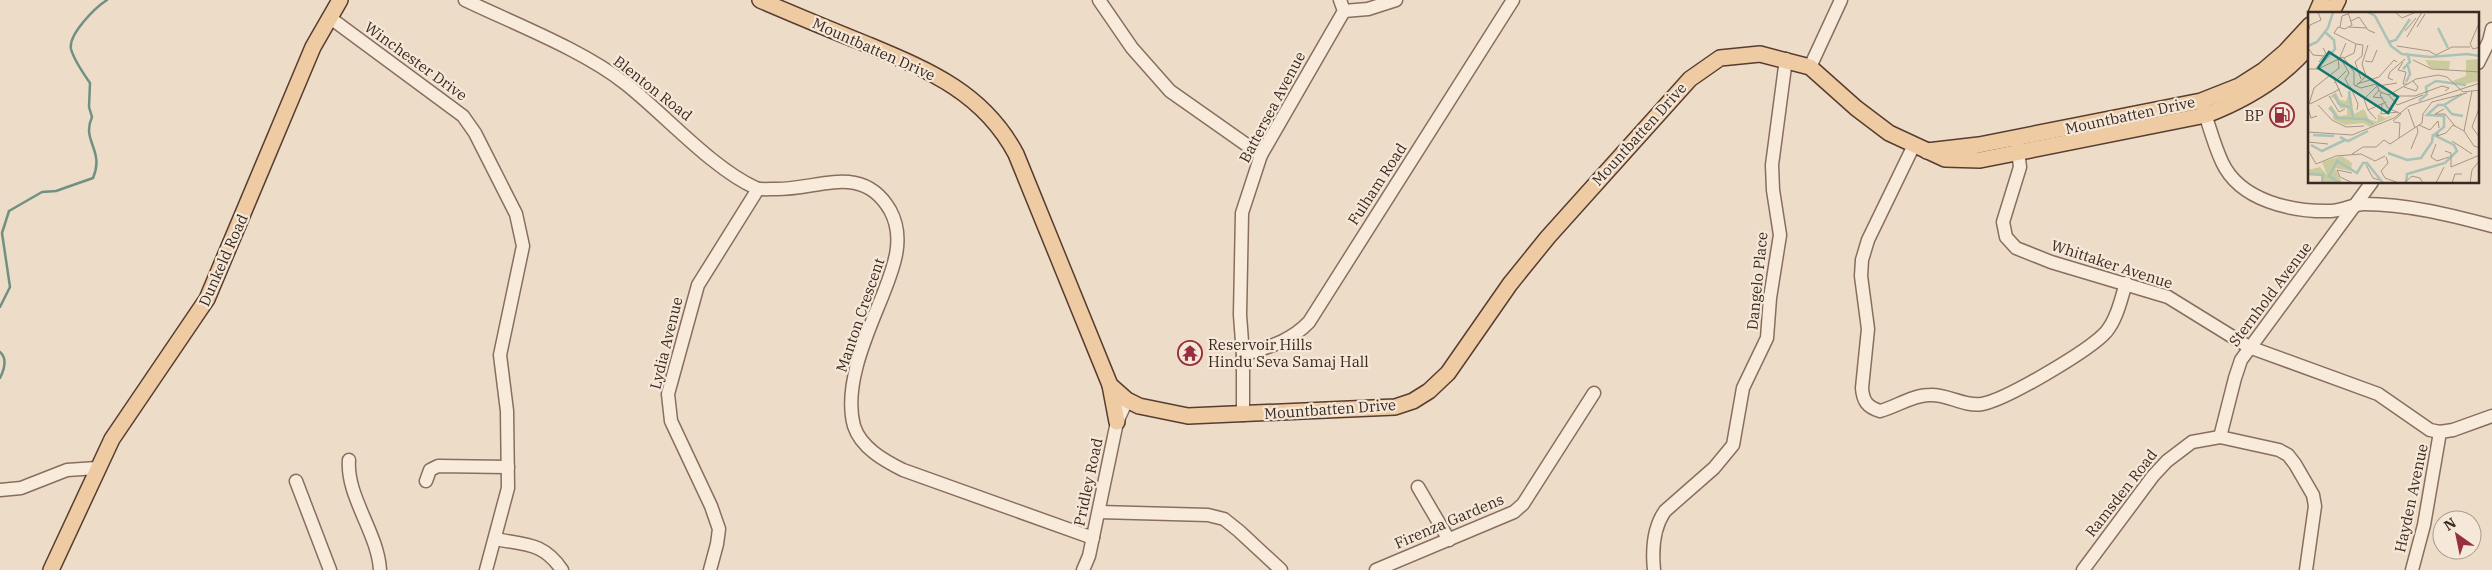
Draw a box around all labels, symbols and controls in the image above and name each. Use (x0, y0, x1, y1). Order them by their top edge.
inset map (2308, 12, 2480, 184)
street label: Mountbatten Drive (810, 13, 938, 85)
street label: Winchester Drive (361, 17, 471, 105)
street label: Battersea Avenue (1235, 48, 1309, 166)
street label: Blenton Road (610, 51, 696, 125)
street label: Mountbatten Drive (1588, 78, 1690, 190)
street label: Mountbatten Drive (2063, 92, 2197, 138)
fuel station icon: BP (2269, 102, 2295, 128)
place label: BP (2245, 106, 2264, 125)
street label: Fulham Road (1343, 139, 1411, 229)
street label: Dunkeld Road (194, 211, 252, 309)
street label: Dangelo Place (1742, 231, 1772, 331)
street label: Whittaker Avenue (2049, 235, 2175, 293)
street label: Sternhold Avenue (2224, 238, 2316, 350)
street label: Manton Crescent (832, 255, 888, 375)
street label: Lydia Avenue (645, 295, 687, 391)
place label: Reservoir Hills Hindu Seva Samaj Hall (1208, 335, 1369, 371)
temple icon: Reservoir Hills Hindu Seva Samaj Hall (1177, 340, 1203, 366)
street label: Mountbatten Drive (1263, 395, 1397, 423)
street label: Pridley Road (1069, 436, 1107, 528)
street label: Hayden Avenue (2390, 442, 2432, 554)
street label: Ramsden Road (2081, 445, 2161, 541)
street label: Firenza Gardens (1391, 489, 1507, 553)
north arrow (2432, 510, 2482, 560)
text: N (2440, 514, 2459, 535)

